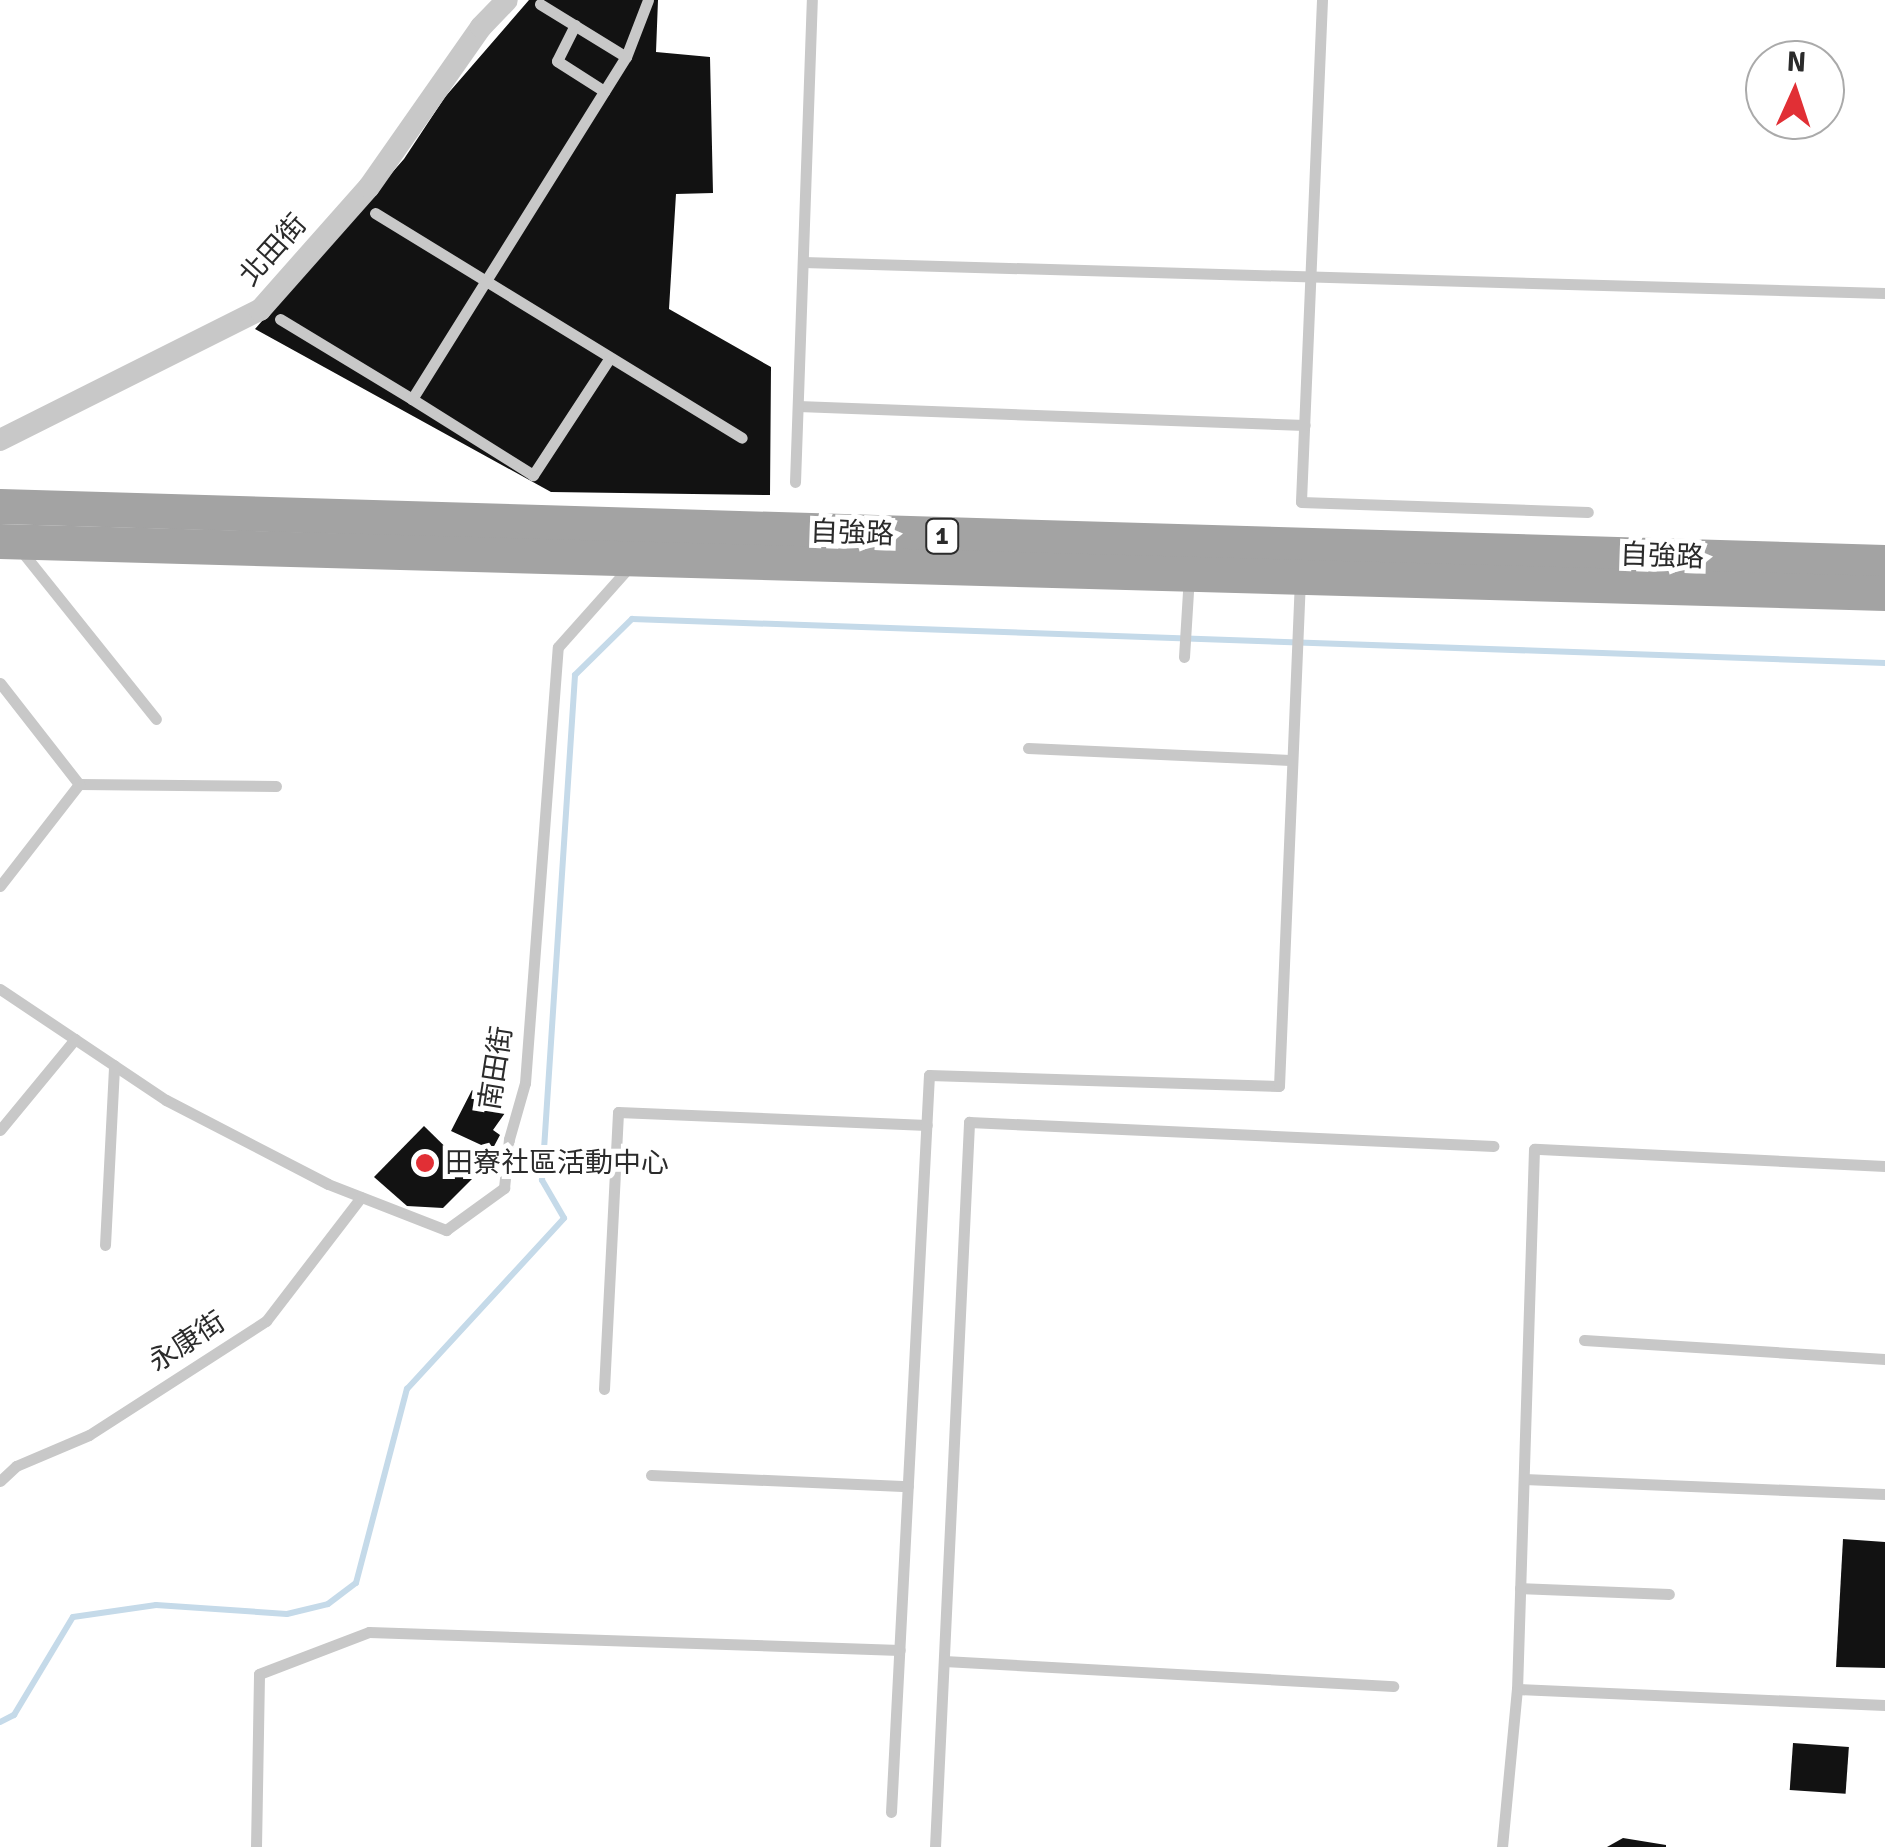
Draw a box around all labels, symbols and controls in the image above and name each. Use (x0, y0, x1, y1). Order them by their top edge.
north arrow (1745, 40, 1845, 140)
text: N (1786, 45, 1807, 80)
street label: 北田街 (232, 208, 314, 292)
street label: 自強路 (809, 515, 895, 551)
road number: 1 (924, 516, 960, 556)
street label: 自強路 (1619, 538, 1705, 574)
street label: 南田街 (473, 1024, 519, 1112)
place label: 田寮社區活動中心 (445, 1146, 669, 1180)
marker: 田寮社區活動中心 (414, 1152, 436, 1174)
street label: 永康街 (143, 1305, 231, 1379)

